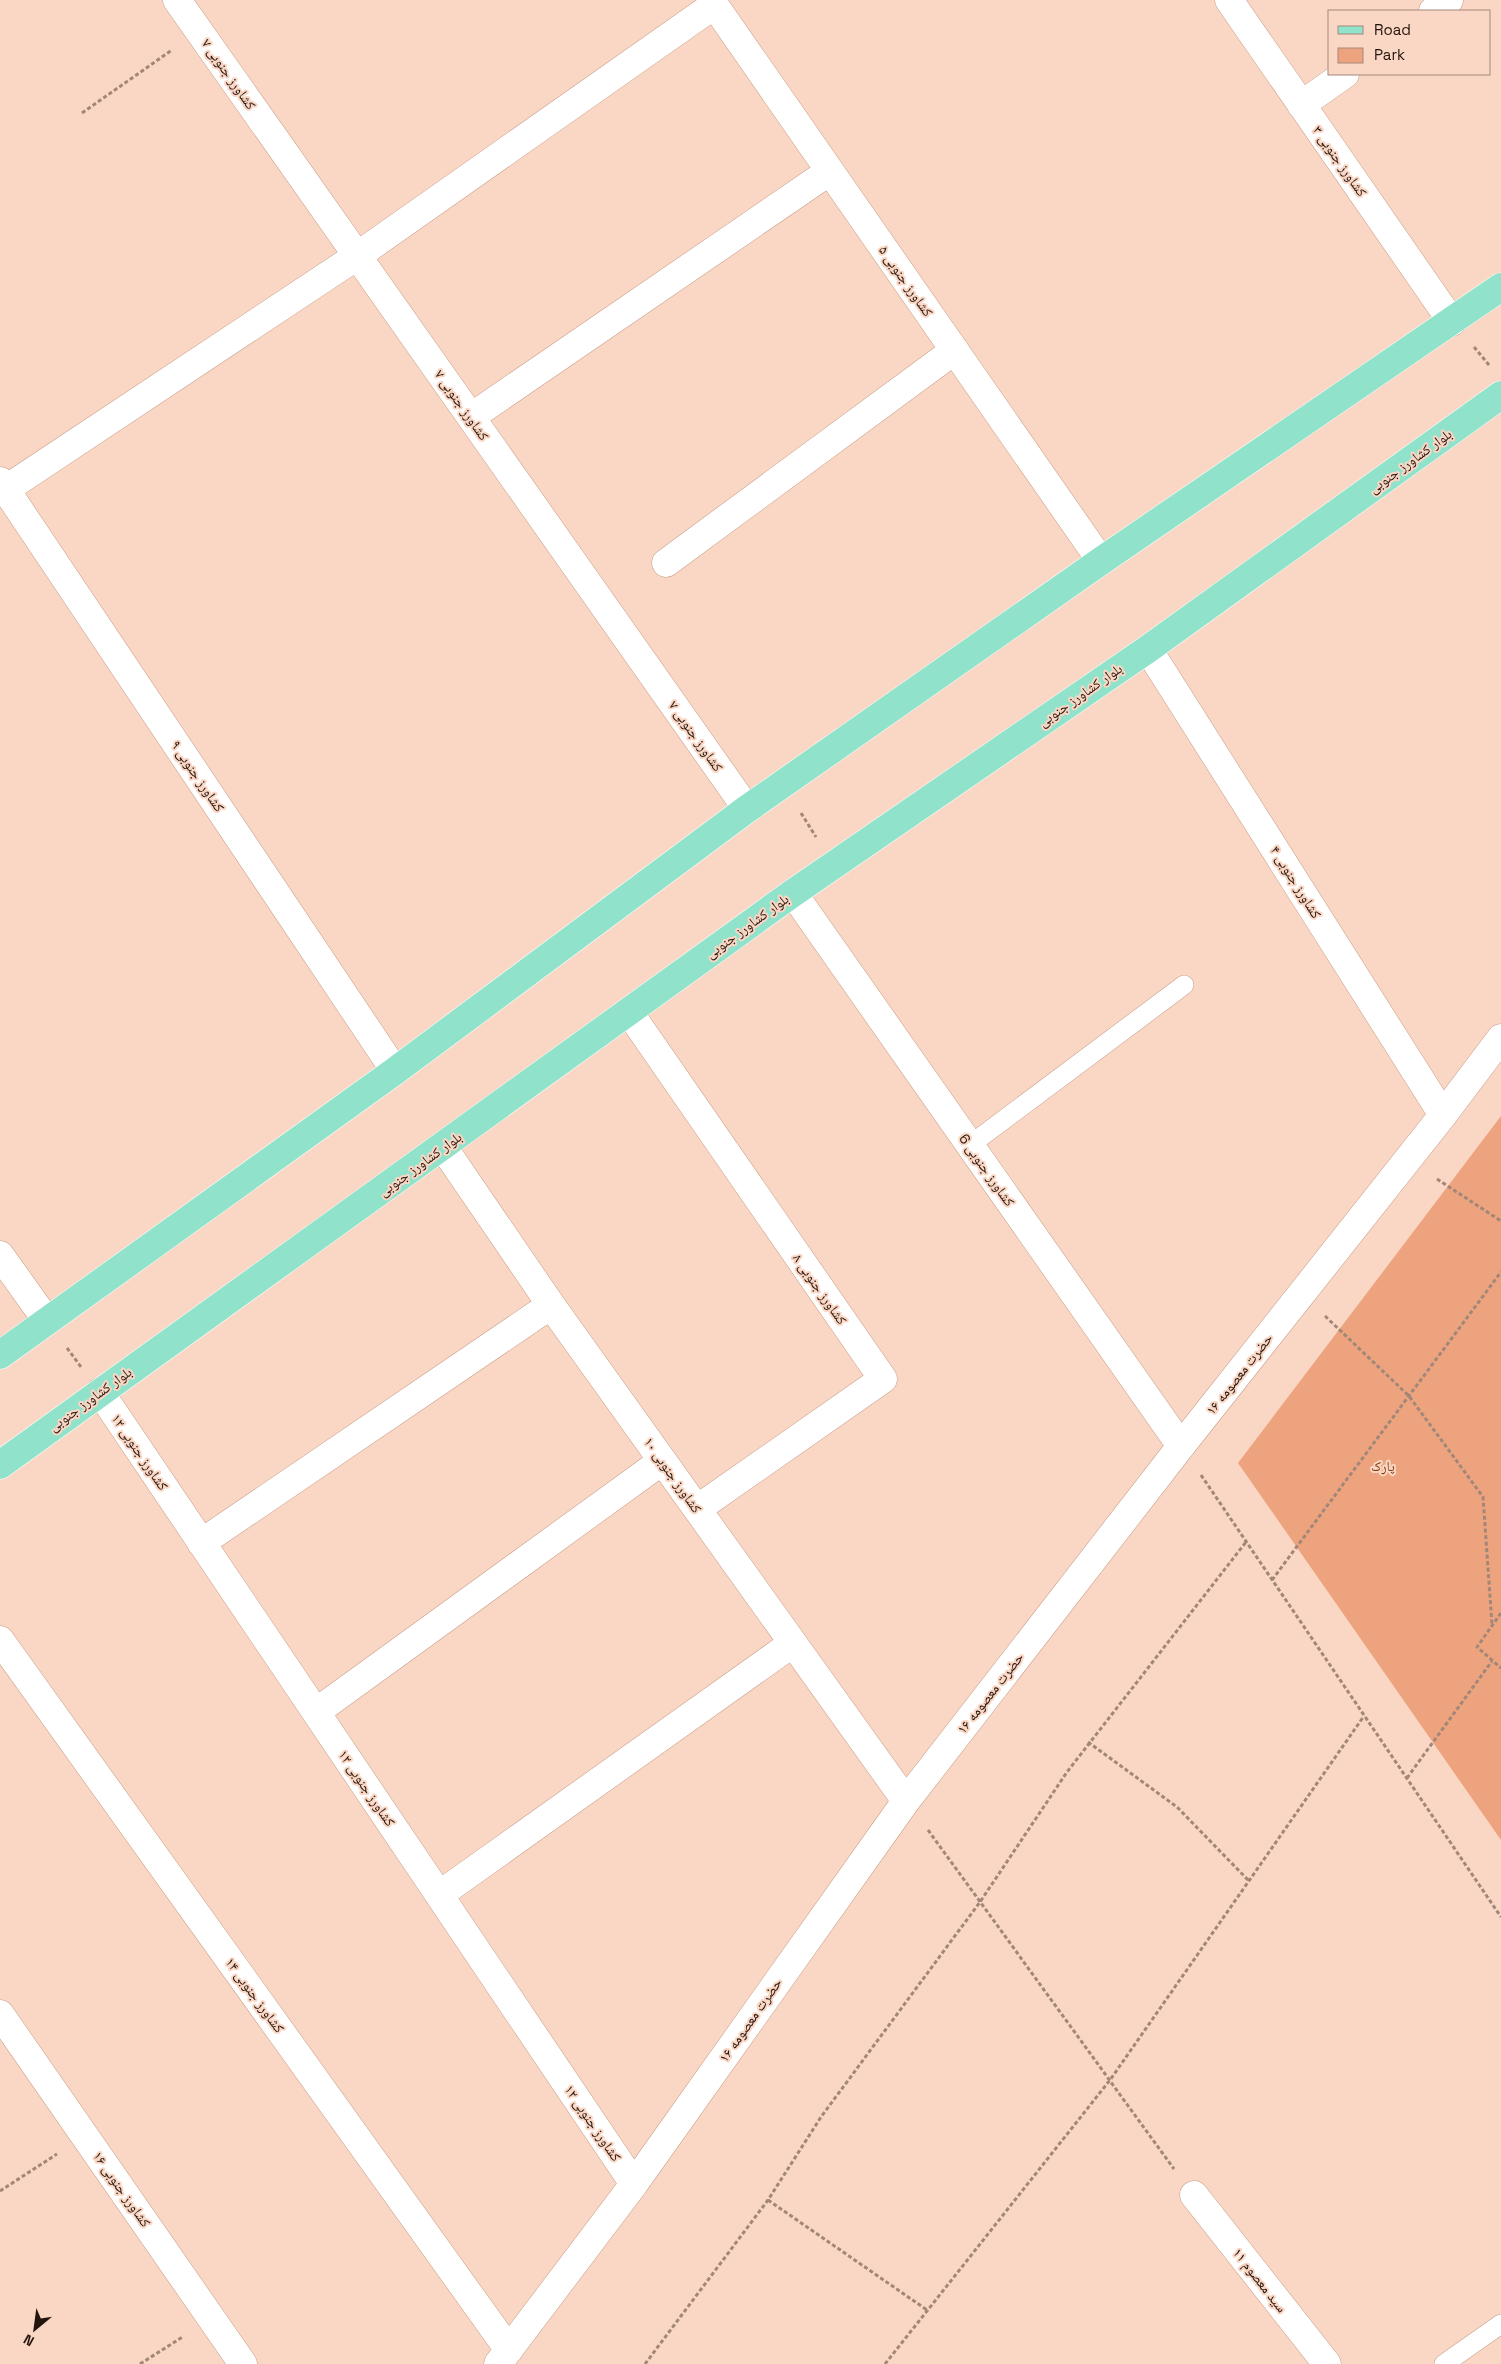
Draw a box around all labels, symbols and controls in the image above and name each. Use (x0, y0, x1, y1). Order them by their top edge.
legend (1328, 10, 1491, 75)
text: Road (1374, 20, 1411, 39)
street label: کشاورز جنوبی ۷ (198, 35, 260, 113)
text: Park (1374, 45, 1405, 64)
street label: کشاورز جنوبی ۳ (1309, 122, 1371, 200)
street label: کشاورز جنوبی ۵ (875, 242, 937, 320)
street label: کشاورز جنوبی ۷ (431, 366, 493, 444)
street label: بلوار کشاورز جنوبی (1365, 425, 1455, 497)
street label: بلوار کشاورز جنوبی (1034, 659, 1126, 731)
street label: کشاورز جنوبی ۷ (665, 697, 727, 775)
street label: کشاورز جنوبی ۹ (167, 737, 229, 815)
street label: کشاورز جنوبی ۴ (1267, 842, 1326, 922)
street label: بلوار کشاورز جنوبی (702, 890, 792, 962)
street label: بلوار کشاورز جنوبی (375, 1128, 465, 1200)
street label: کشاورز جنوبی 6 (955, 1130, 1019, 1210)
street label: کشاورز جنوبی ۸ (789, 1250, 851, 1328)
street label: حضرت معصومه ۱۶ (1202, 1330, 1276, 1418)
street label: بلوار کشاورز جنوبی (45, 1363, 135, 1435)
street label: کشاورز جنوبی ۱۲ (108, 1410, 172, 1494)
street label: کشاورز جنوبی ۱۰ (640, 1433, 706, 1517)
park label: پارک (1371, 1457, 1395, 1475)
street label: حضرت معصومه ۱۶ (953, 1649, 1027, 1737)
street label: کشاورز جنوبی ۱۲ (335, 1746, 399, 1830)
street label: کشاورز جنوبی ۱۴ (222, 1954, 288, 2036)
street label: حضرت معصومه ۱۶ (714, 1974, 786, 2065)
street label: کشاورز جنوبی ۱۲ (561, 2081, 625, 2165)
street label: کشاورز جنوبی ۱۶ (89, 2147, 155, 2231)
street label: سید معصوم ۱۱ (1228, 2244, 1291, 2317)
north arrow (10, 2304, 60, 2354)
text: N (20, 2330, 37, 2351)

